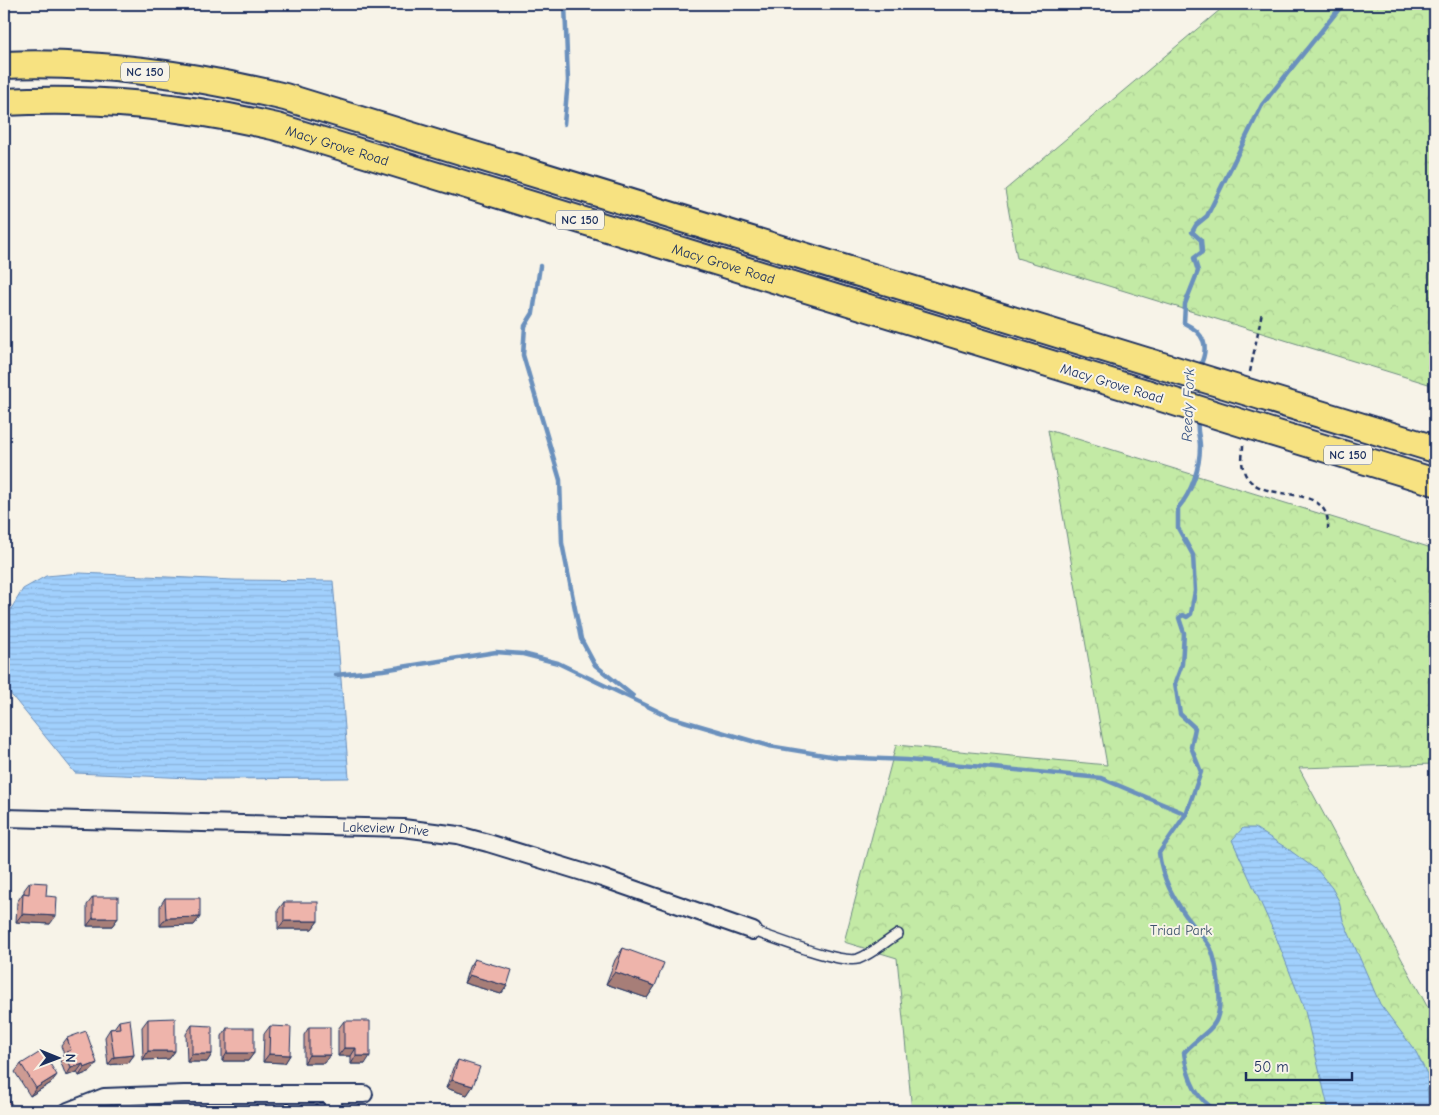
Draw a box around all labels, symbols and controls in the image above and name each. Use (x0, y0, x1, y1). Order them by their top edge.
road number: NC 150 (121, 62, 169, 82)
street label: Macy Grove Road (283, 122, 391, 170)
road number: NC 150 (556, 210, 604, 230)
street label: Macy Grove Road (670, 240, 777, 288)
street label: Macy Grove Road (1058, 360, 1165, 407)
water label: Reedy Fork (1178, 367, 1198, 442)
road number: NC 150 (1324, 446, 1372, 464)
street label: Lakeview Drive (342, 818, 430, 840)
park label: Triad Park (1150, 922, 1212, 939)
north arrow (32, 1032, 82, 1082)
scale bar (1246, 1050, 1353, 1082)
text: N (62, 1054, 79, 1063)
text: 50 m (1254, 1058, 1289, 1076)

